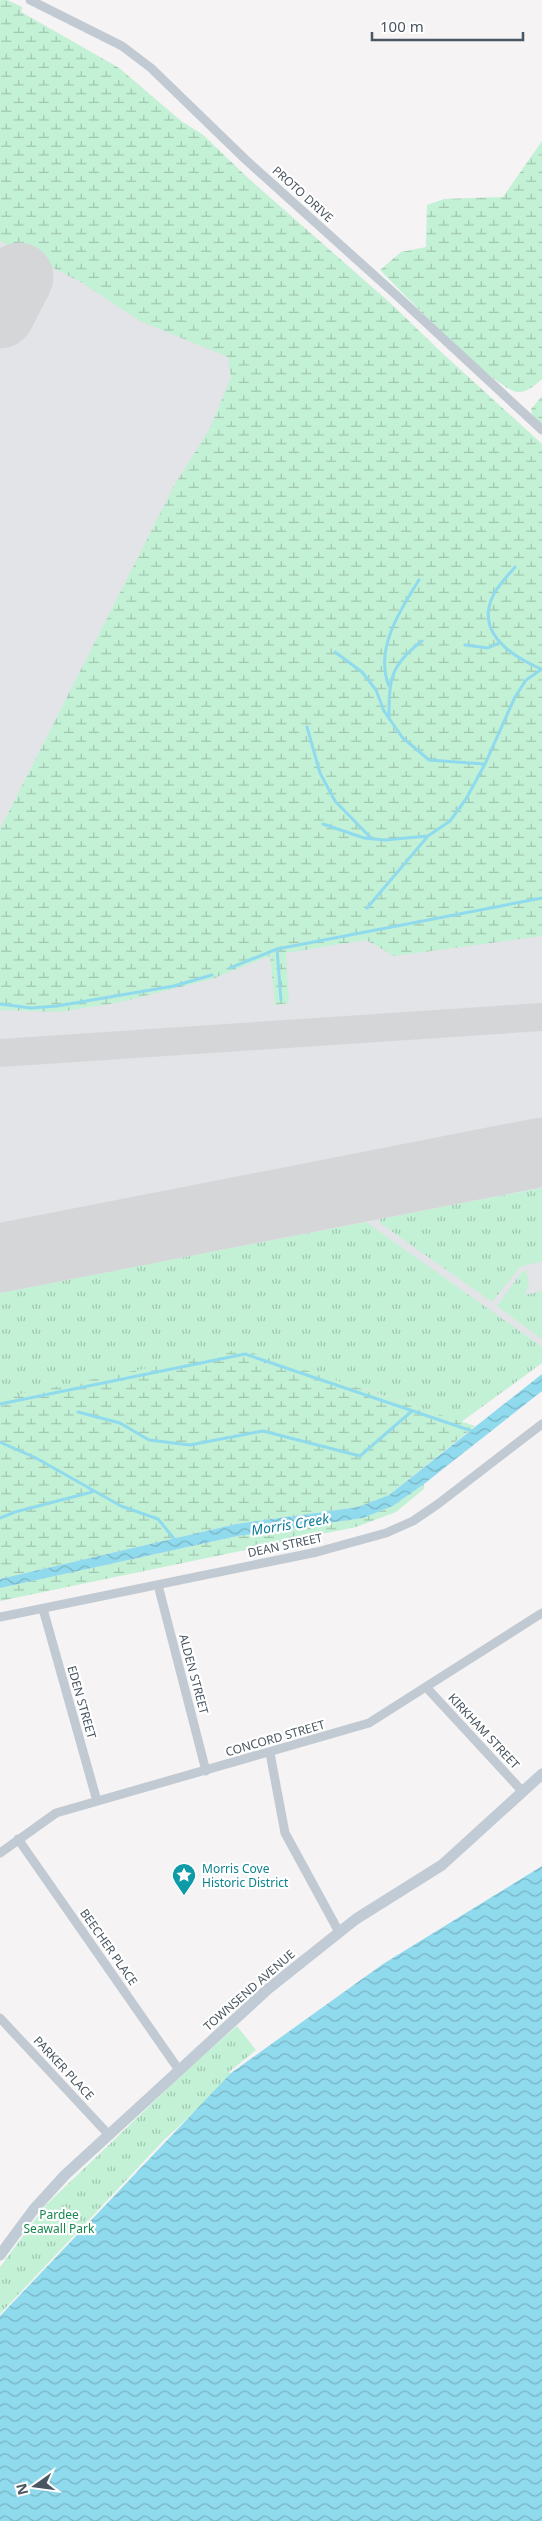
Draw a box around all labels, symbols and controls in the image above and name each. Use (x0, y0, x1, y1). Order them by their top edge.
scale bar (372, 10, 523, 42)
text: 100 m (380, 16, 424, 36)
street label: PROTO DRIVE (269, 162, 337, 226)
water label: Morris Creek (250, 1508, 331, 1540)
street label: DEAN STREET (246, 1529, 324, 1561)
street label: ALDEN STREET (175, 1632, 213, 1716)
street label: EDEN STREET (63, 1664, 101, 1741)
street label: KIRKHAM STREET (444, 1689, 524, 1773)
street label: CONCORD STREET (223, 1716, 327, 1760)
place label: Morris Cove Historic District (202, 1860, 289, 1891)
place icon: Morris Cove Historic District (171, 1862, 197, 1896)
street label: BEECHER PLACE (76, 1905, 142, 1989)
street label: TOWNSEND AVENUE (200, 1946, 298, 2034)
street label: PARKER PLACE (30, 2032, 98, 2104)
park label: Pardee Seawall Park (24, 2206, 95, 2237)
north arrow (10, 2461, 60, 2511)
text: N (11, 2481, 32, 2497)

